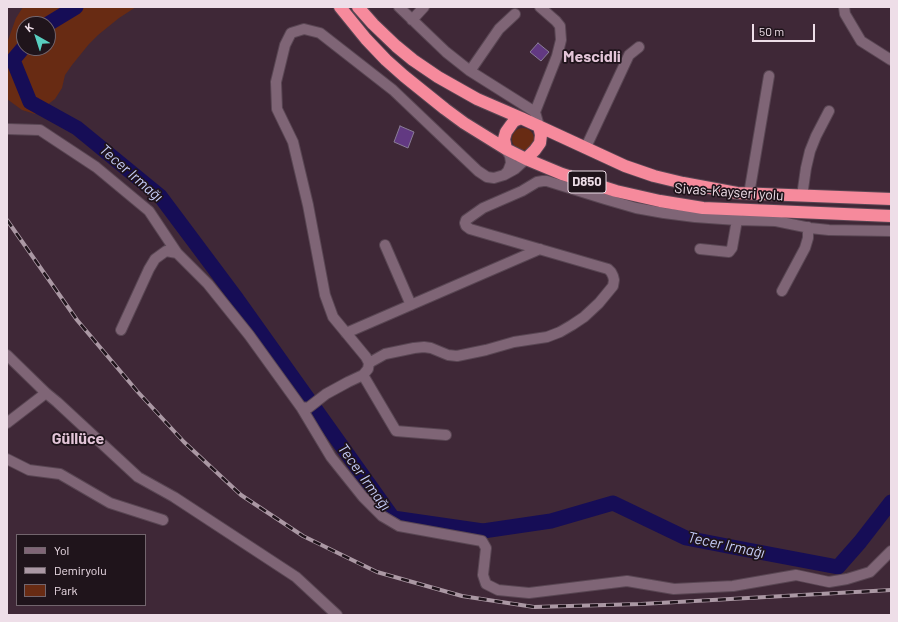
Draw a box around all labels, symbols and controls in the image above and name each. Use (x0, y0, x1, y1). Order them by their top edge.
north arrow (16, 16, 56, 56)
scale bar (754, 16, 817, 42)
text: K (22, 20, 36, 34)
text: 50 m (759, 24, 784, 38)
district label: Mescidli (563, 47, 621, 67)
water label: Tecer Irmağı (96, 141, 166, 205)
road number: D850 (568, 171, 606, 193)
street label: Sivas-Kayseri yolu (674, 180, 784, 204)
district label: Güllüce (52, 429, 104, 449)
water label: Tecer Irmağı (334, 440, 394, 514)
water label: Tecer Irmağı (686, 528, 766, 562)
legend (16, 534, 146, 606)
text: Yol (54, 543, 69, 557)
text: Demiryolu (54, 563, 107, 577)
text: Park (54, 583, 78, 597)

